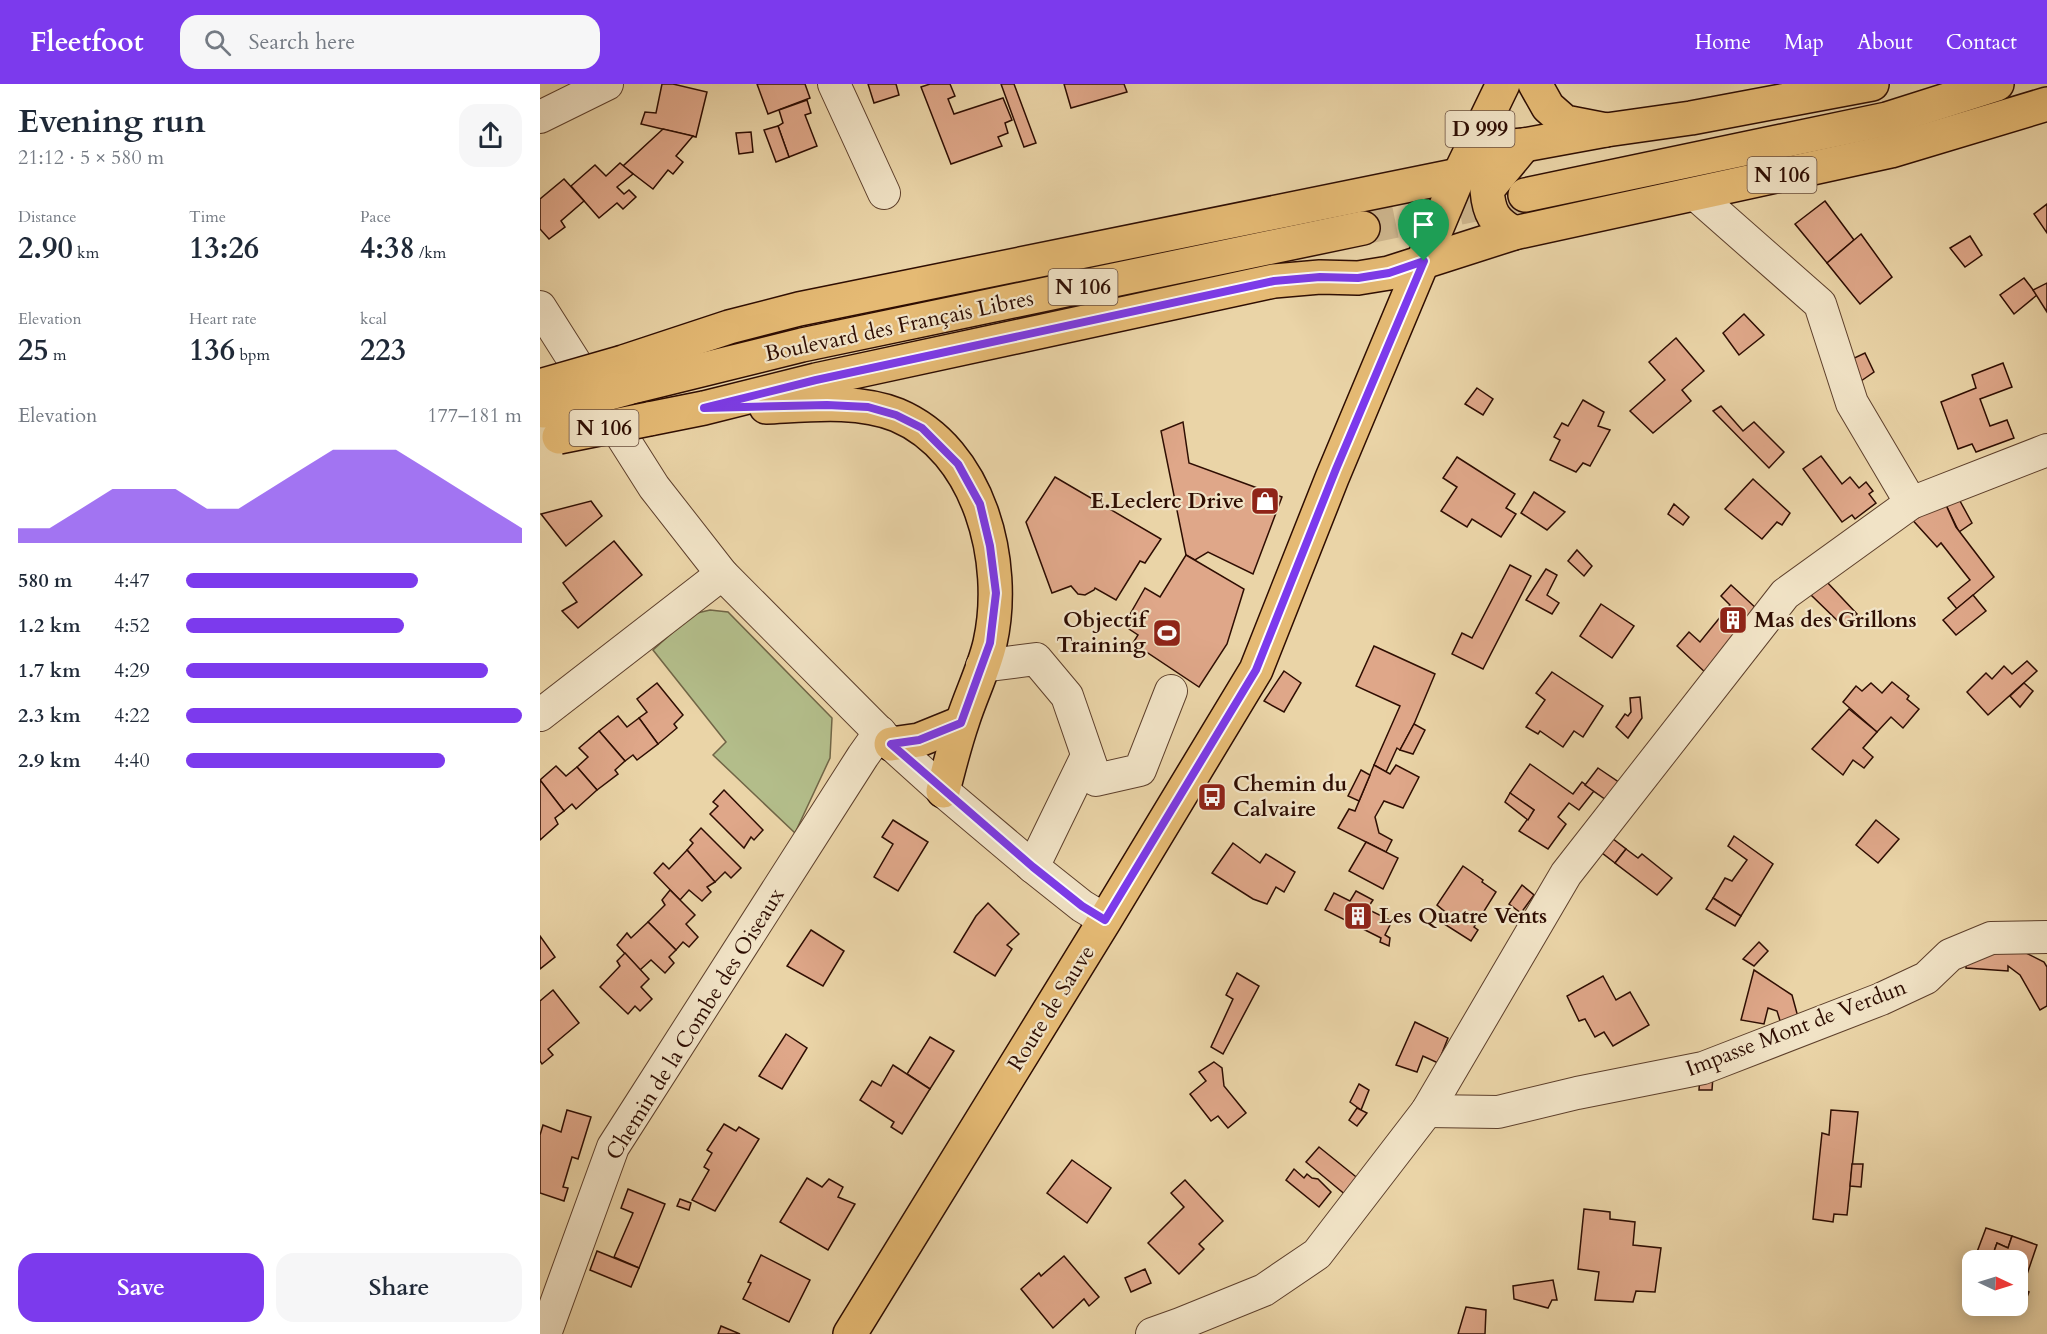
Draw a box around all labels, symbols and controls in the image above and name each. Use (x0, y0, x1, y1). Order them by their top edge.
search box (180, 15, 600, 69)
text: Fleetfoot (30, 23, 144, 61)
icon: search (201, 26, 234, 59)
text: Search here (249, 27, 355, 57)
text: Home (1695, 28, 1751, 57)
text: Map (1784, 28, 1824, 57)
text: About (1857, 28, 1913, 57)
text: Contact (1946, 28, 2017, 57)
text: Evening run (18, 99, 206, 144)
button: share (459, 104, 522, 167)
road number: D 999 (1446, 111, 1514, 147)
text: 21:12 · 5 × 580 m (18, 144, 164, 171)
road number: N 106 (1748, 157, 1816, 193)
pin (1398, 199, 1449, 261)
text: Distance (18, 206, 76, 228)
text: Time (189, 206, 226, 228)
text: Pace (360, 206, 391, 228)
icon: arrive (1407, 208, 1440, 241)
text: 2.90 (18, 228, 73, 269)
text: 13:26 (189, 228, 259, 269)
text: 4:38 (360, 228, 415, 269)
text: km (73, 242, 99, 264)
text: /km (415, 242, 446, 264)
road number: N 106 (1048, 269, 1118, 305)
street label: Boulevard des Français Libres (762, 283, 1036, 369)
text: Elevation (18, 308, 82, 330)
text: Heart rate (189, 308, 257, 330)
text: kcal (360, 308, 387, 330)
text: 25 (18, 330, 49, 371)
text: 136 (189, 330, 235, 371)
text: 223 (360, 330, 406, 371)
text: m (49, 344, 67, 366)
text: bpm (235, 344, 270, 366)
text: Elevation (18, 402, 97, 429)
text: 177–181 m (427, 402, 522, 429)
road number: N 106 (569, 410, 638, 446)
shop icon: E.Leclerc Drive (1249, 485, 1281, 517)
place label: E.Leclerc Drive (1090, 486, 1244, 516)
text: 580 m (18, 567, 73, 594)
text: 4:47 (114, 567, 150, 594)
building icon: Mas des Grillons (1717, 604, 1749, 636)
place label: Objectif Training (1057, 605, 1149, 660)
place label: Mas des Grillons (1754, 605, 1917, 635)
text: 1.2 km (18, 612, 81, 639)
text: 4:52 (114, 612, 150, 639)
sports icon: Objectif Training (1151, 617, 1183, 649)
text: 1.7 km (18, 657, 81, 684)
text: 4:29 (114, 657, 150, 684)
text: 2.3 km (18, 702, 81, 729)
text: 4:22 (114, 702, 150, 729)
text: 2.9 km (18, 747, 81, 774)
text: 4:40 (114, 747, 150, 774)
place label: Chemin du Calvaire (1233, 769, 1347, 824)
bus stop icon: Chemin du Calvaire (1196, 781, 1228, 813)
street label: Chemin de la Combe des Oiseaux (599, 882, 791, 1166)
building icon: Les Quatre Vents (1342, 900, 1374, 932)
place label: Les Quatre Vents (1379, 901, 1547, 931)
street label: Route de Sauve (1000, 939, 1102, 1077)
street label: Impasse Mont de Verdun (1681, 972, 1911, 1084)
north arrow (1962, 1250, 2028, 1316)
map controls (1962, 1250, 2028, 1316)
button: Save (18, 1253, 264, 1322)
button: Share (276, 1253, 522, 1322)

